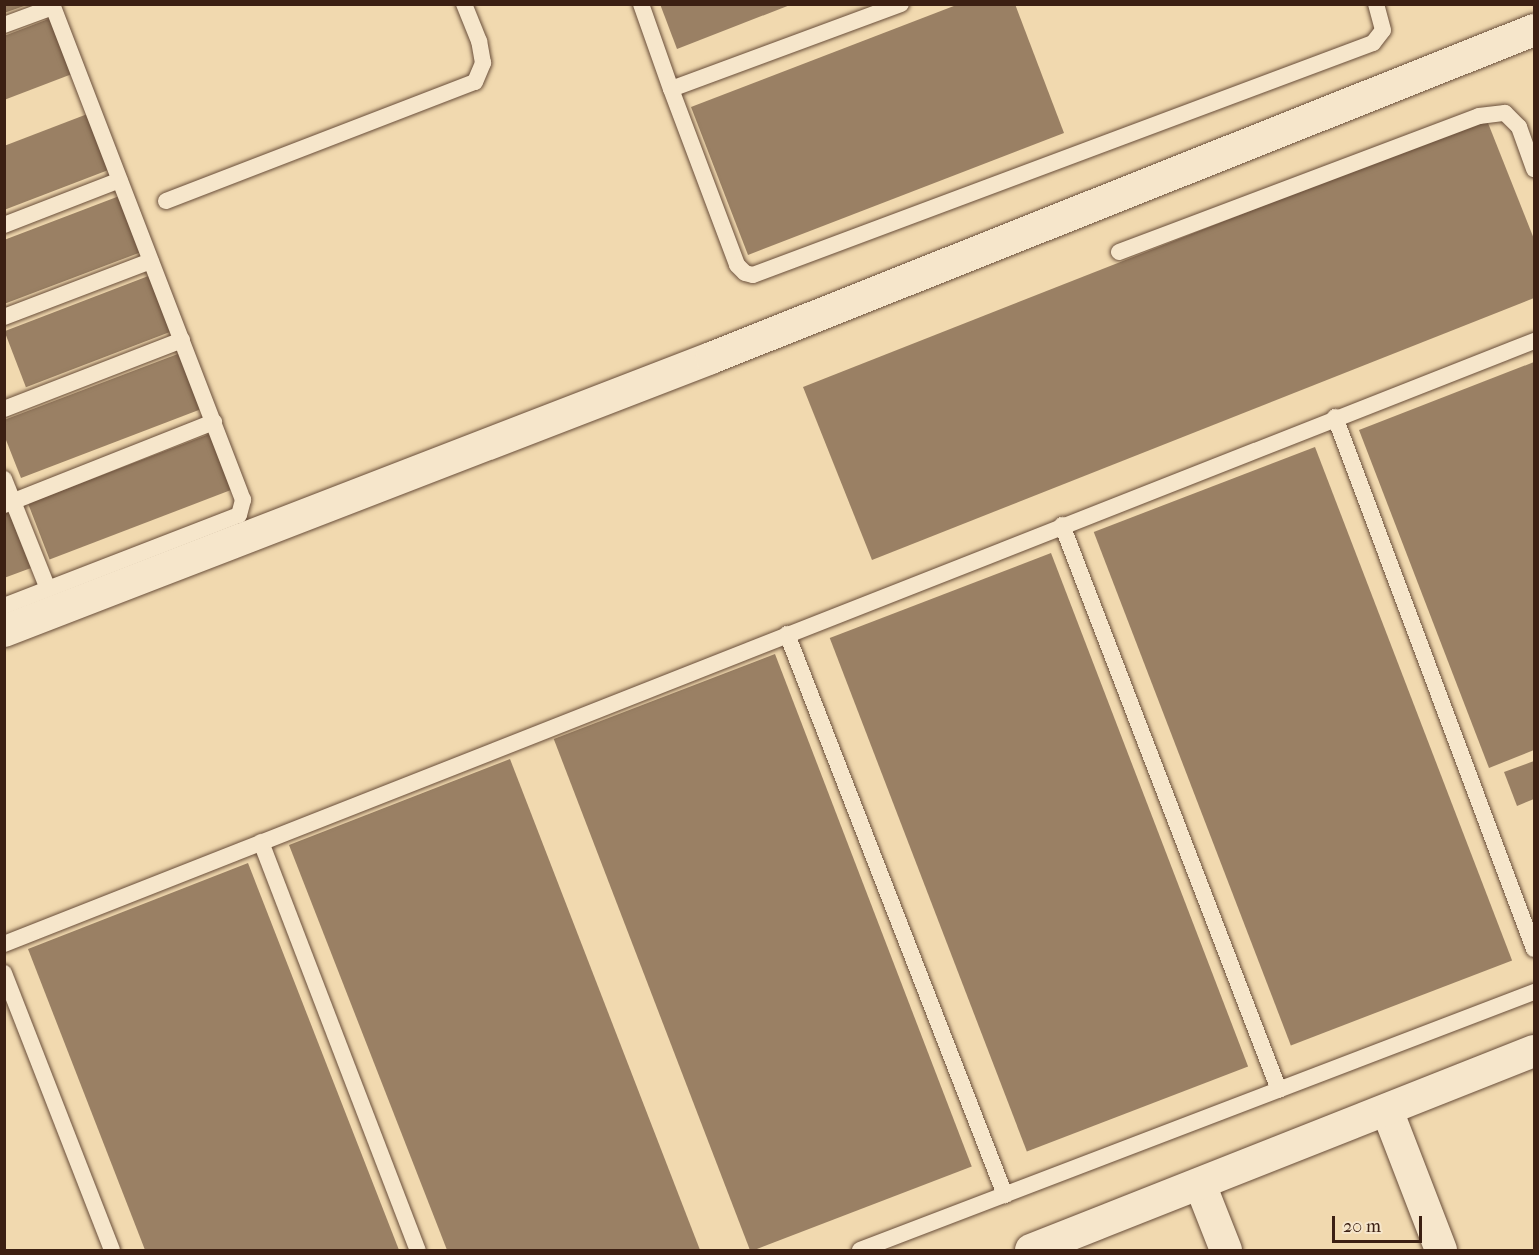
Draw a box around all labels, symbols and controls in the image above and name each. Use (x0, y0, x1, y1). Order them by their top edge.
scale bar (1335, 1204, 1425, 1242)
text: 20 m (1343, 1216, 1381, 1237)

